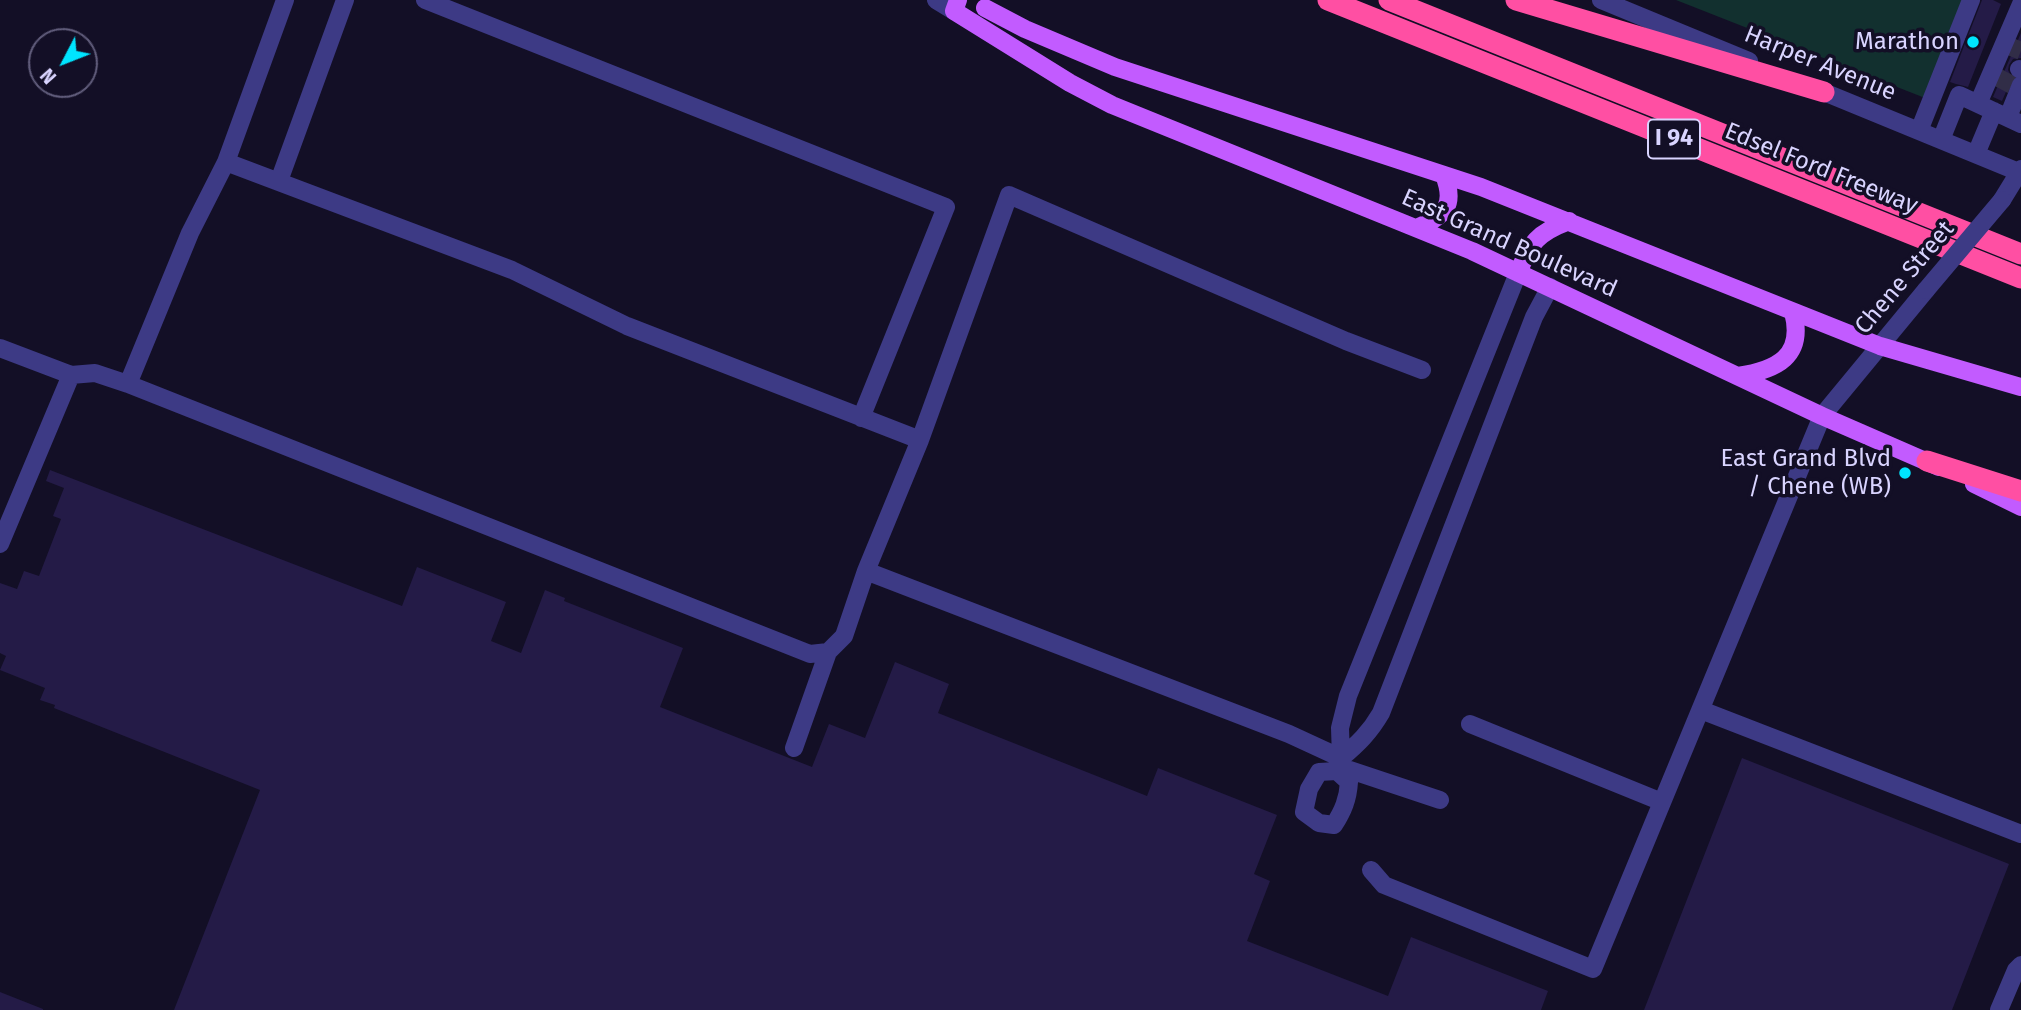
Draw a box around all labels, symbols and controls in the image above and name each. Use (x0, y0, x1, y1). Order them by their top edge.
street label: Harper Avenue (1740, 20, 1900, 108)
north arrow (28, 28, 98, 98)
place label: Marathon (1855, 28, 1959, 56)
marker: Marathon (1965, 34, 1981, 50)
text: N (36, 64, 61, 88)
street label: Edsel Ford Freeway (1720, 117, 1922, 221)
road number: I 94 (1648, 120, 1700, 158)
street label: East Grand Boulevard (1397, 183, 1621, 305)
street label: Chene Street (1849, 216, 1961, 340)
place label: East Grand Blvd / Chene (WB) (1721, 445, 1891, 501)
marker: East Grand Blvd / Chene (WB) (1897, 465, 1913, 481)

